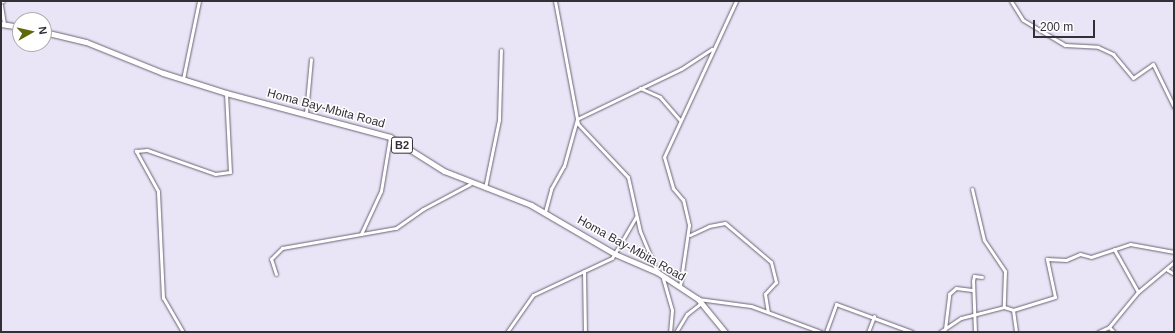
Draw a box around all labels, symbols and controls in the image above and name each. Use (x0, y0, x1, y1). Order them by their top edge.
north arrow (12, 12, 52, 52)
scale bar (1035, 12, 1097, 38)
text: 200 m (1040, 20, 1073, 34)
text: N (36, 26, 49, 35)
street label: Homa Bay-Mbita Road (266, 86, 386, 132)
road number: B2 (390, 136, 414, 154)
street label: Homa Bay-Mbita Road (574, 213, 688, 285)

